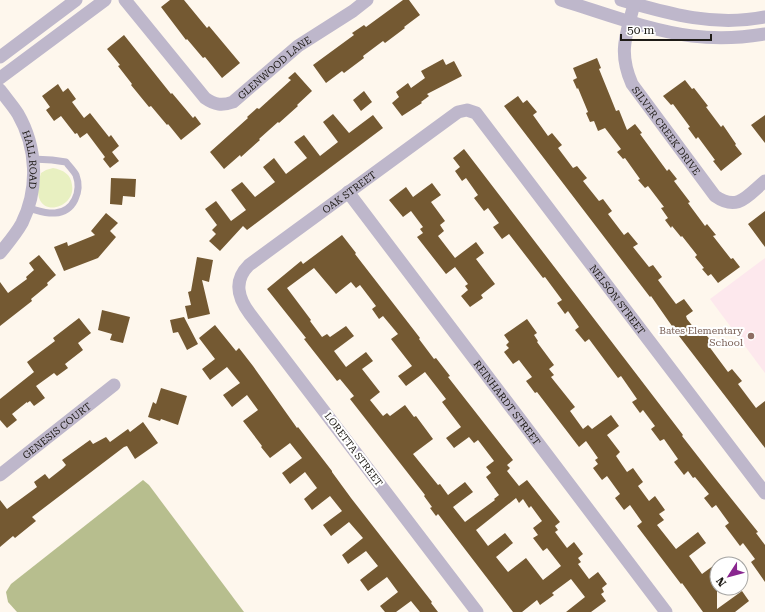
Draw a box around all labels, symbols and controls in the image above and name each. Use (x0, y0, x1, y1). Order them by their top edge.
scale bar (621, 16, 711, 42)
text: 50 m (627, 23, 654, 37)
street label: GLENWOOD LANE (236, 34, 313, 102)
street label: SILVER CREEK DRIVE (630, 84, 702, 177)
street label: HALL ROAD (20, 129, 39, 190)
street label: OAK STREET (320, 169, 378, 215)
street label: NELSON STREET (587, 263, 647, 337)
place label: Bates Elementary School (659, 325, 743, 348)
marker: Bates Elementary School (746, 331, 756, 341)
street label: REINHARDT STREET (471, 358, 543, 448)
street label: GENESIS COURT (20, 400, 93, 461)
street label: LORETTA STREET (322, 410, 385, 488)
north arrow (709, 556, 749, 596)
text: N (713, 574, 729, 589)

